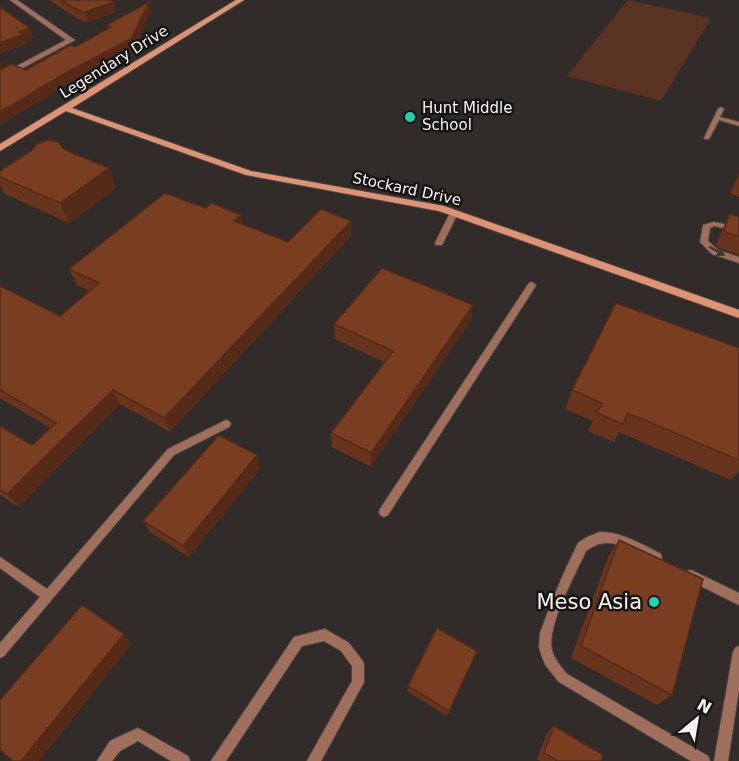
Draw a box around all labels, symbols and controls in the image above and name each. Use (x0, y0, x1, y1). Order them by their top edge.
street label: Legendary Drive (57, 21, 171, 103)
place label: Hunt Middle School (422, 99, 513, 134)
marker: Hunt Middle School (403, 110, 417, 124)
street label: Stockard Drive (351, 169, 463, 209)
one-way arrow (709, 245, 726, 256)
place label: Meso Asia (536, 590, 642, 614)
marker: Meso Asia (647, 595, 661, 609)
north arrow (667, 689, 727, 749)
text: N (694, 695, 715, 718)

